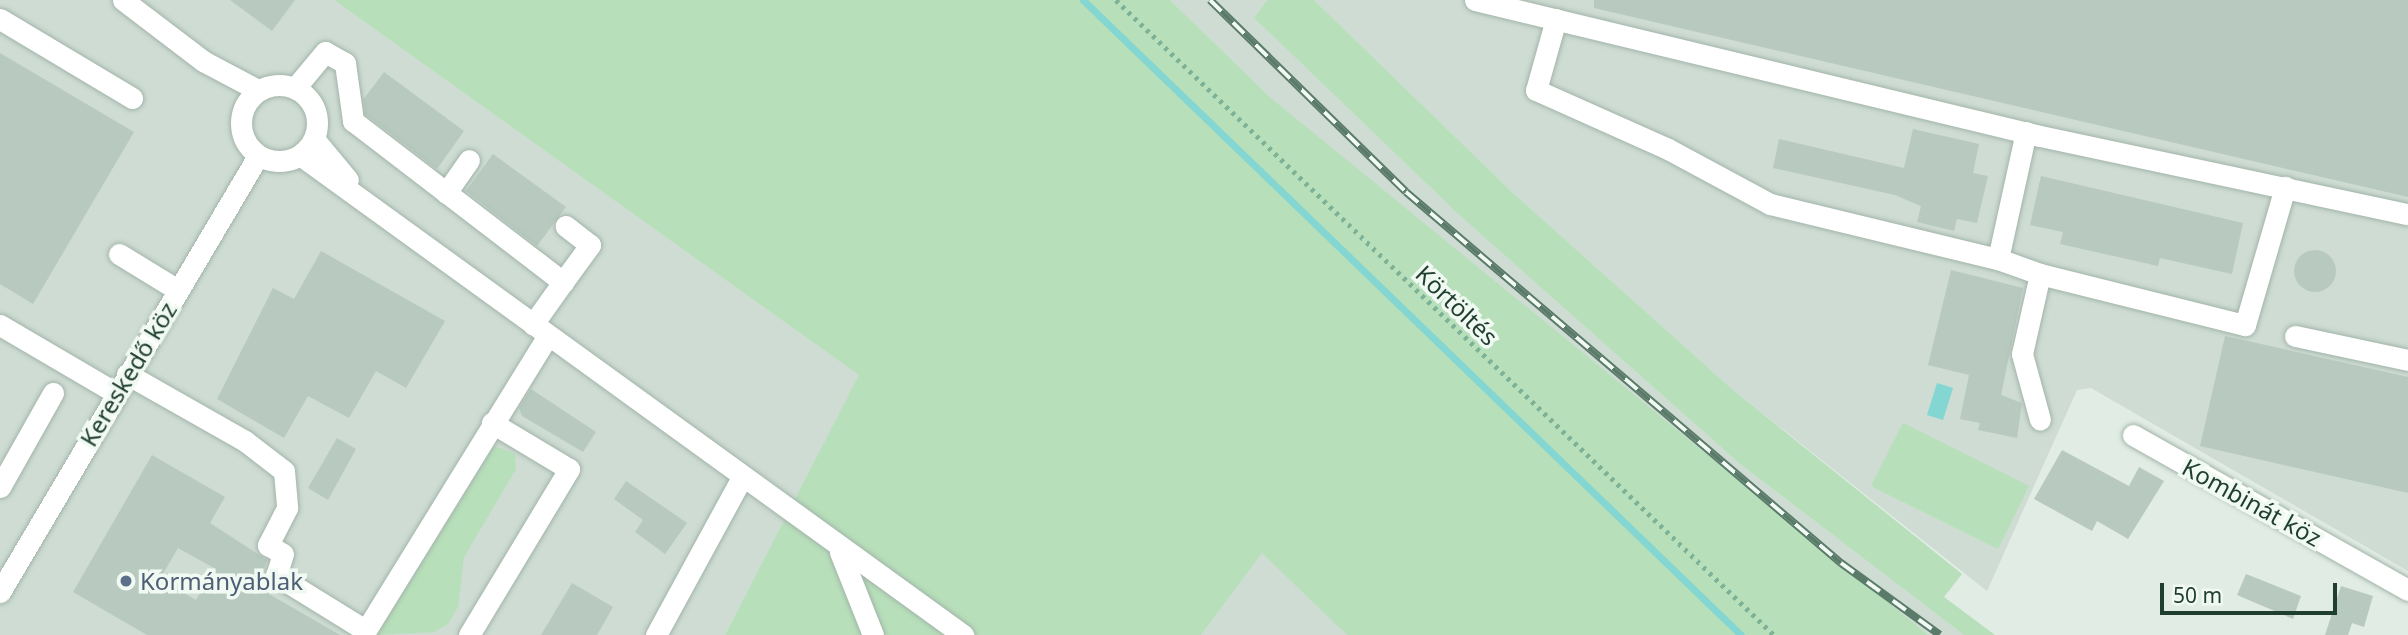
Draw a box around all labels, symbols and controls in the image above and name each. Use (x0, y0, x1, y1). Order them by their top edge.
street label: Körtöltés (1410, 259, 1504, 351)
street label: Kereskedő köz (74, 297, 182, 451)
street label: Kombinát köz (2178, 452, 2326, 552)
place label: Kormányablak (140, 567, 303, 595)
scale bar (2163, 568, 2340, 612)
marker: Kormányablak (118, 573, 134, 589)
text: 50 m (2173, 581, 2222, 609)

